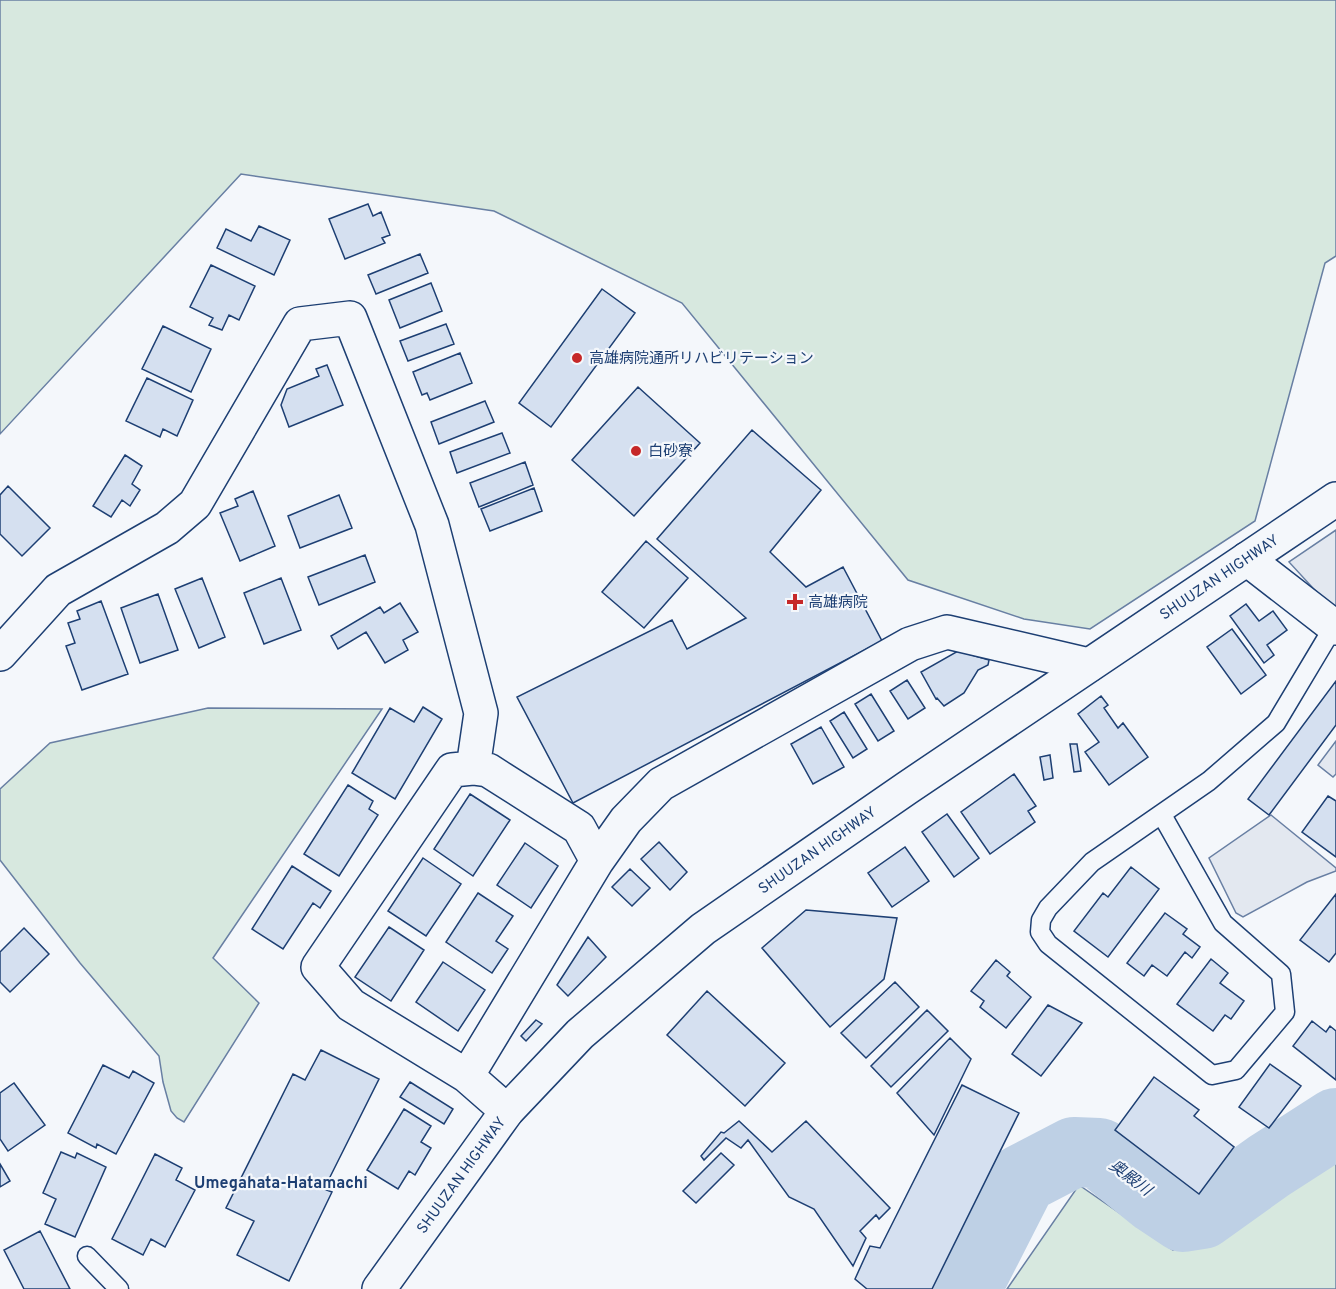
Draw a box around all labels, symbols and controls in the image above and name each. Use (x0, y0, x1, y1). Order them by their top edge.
place label: 高雄病院通所リハビリテーション (589, 350, 814, 369)
marker: 高雄病院通所リハビリテーション (570, 351, 584, 365)
place label: 白砂寮 (648, 443, 693, 462)
marker: 白砂寮 (629, 444, 643, 458)
street label: SHUUZAN HIGHWAY (1157, 531, 1283, 625)
marker: 高雄病院 (786, 593, 804, 611)
place label: 高雄病院 (808, 594, 868, 613)
street label: SHUUZAN HIGHWAY (755, 803, 881, 899)
street label: SHUUZAN HIGHWAY (413, 1113, 511, 1238)
water label: 奥殿川 (1105, 1156, 1157, 1202)
district label: Umegahata-Hatamachi (194, 1174, 368, 1194)

